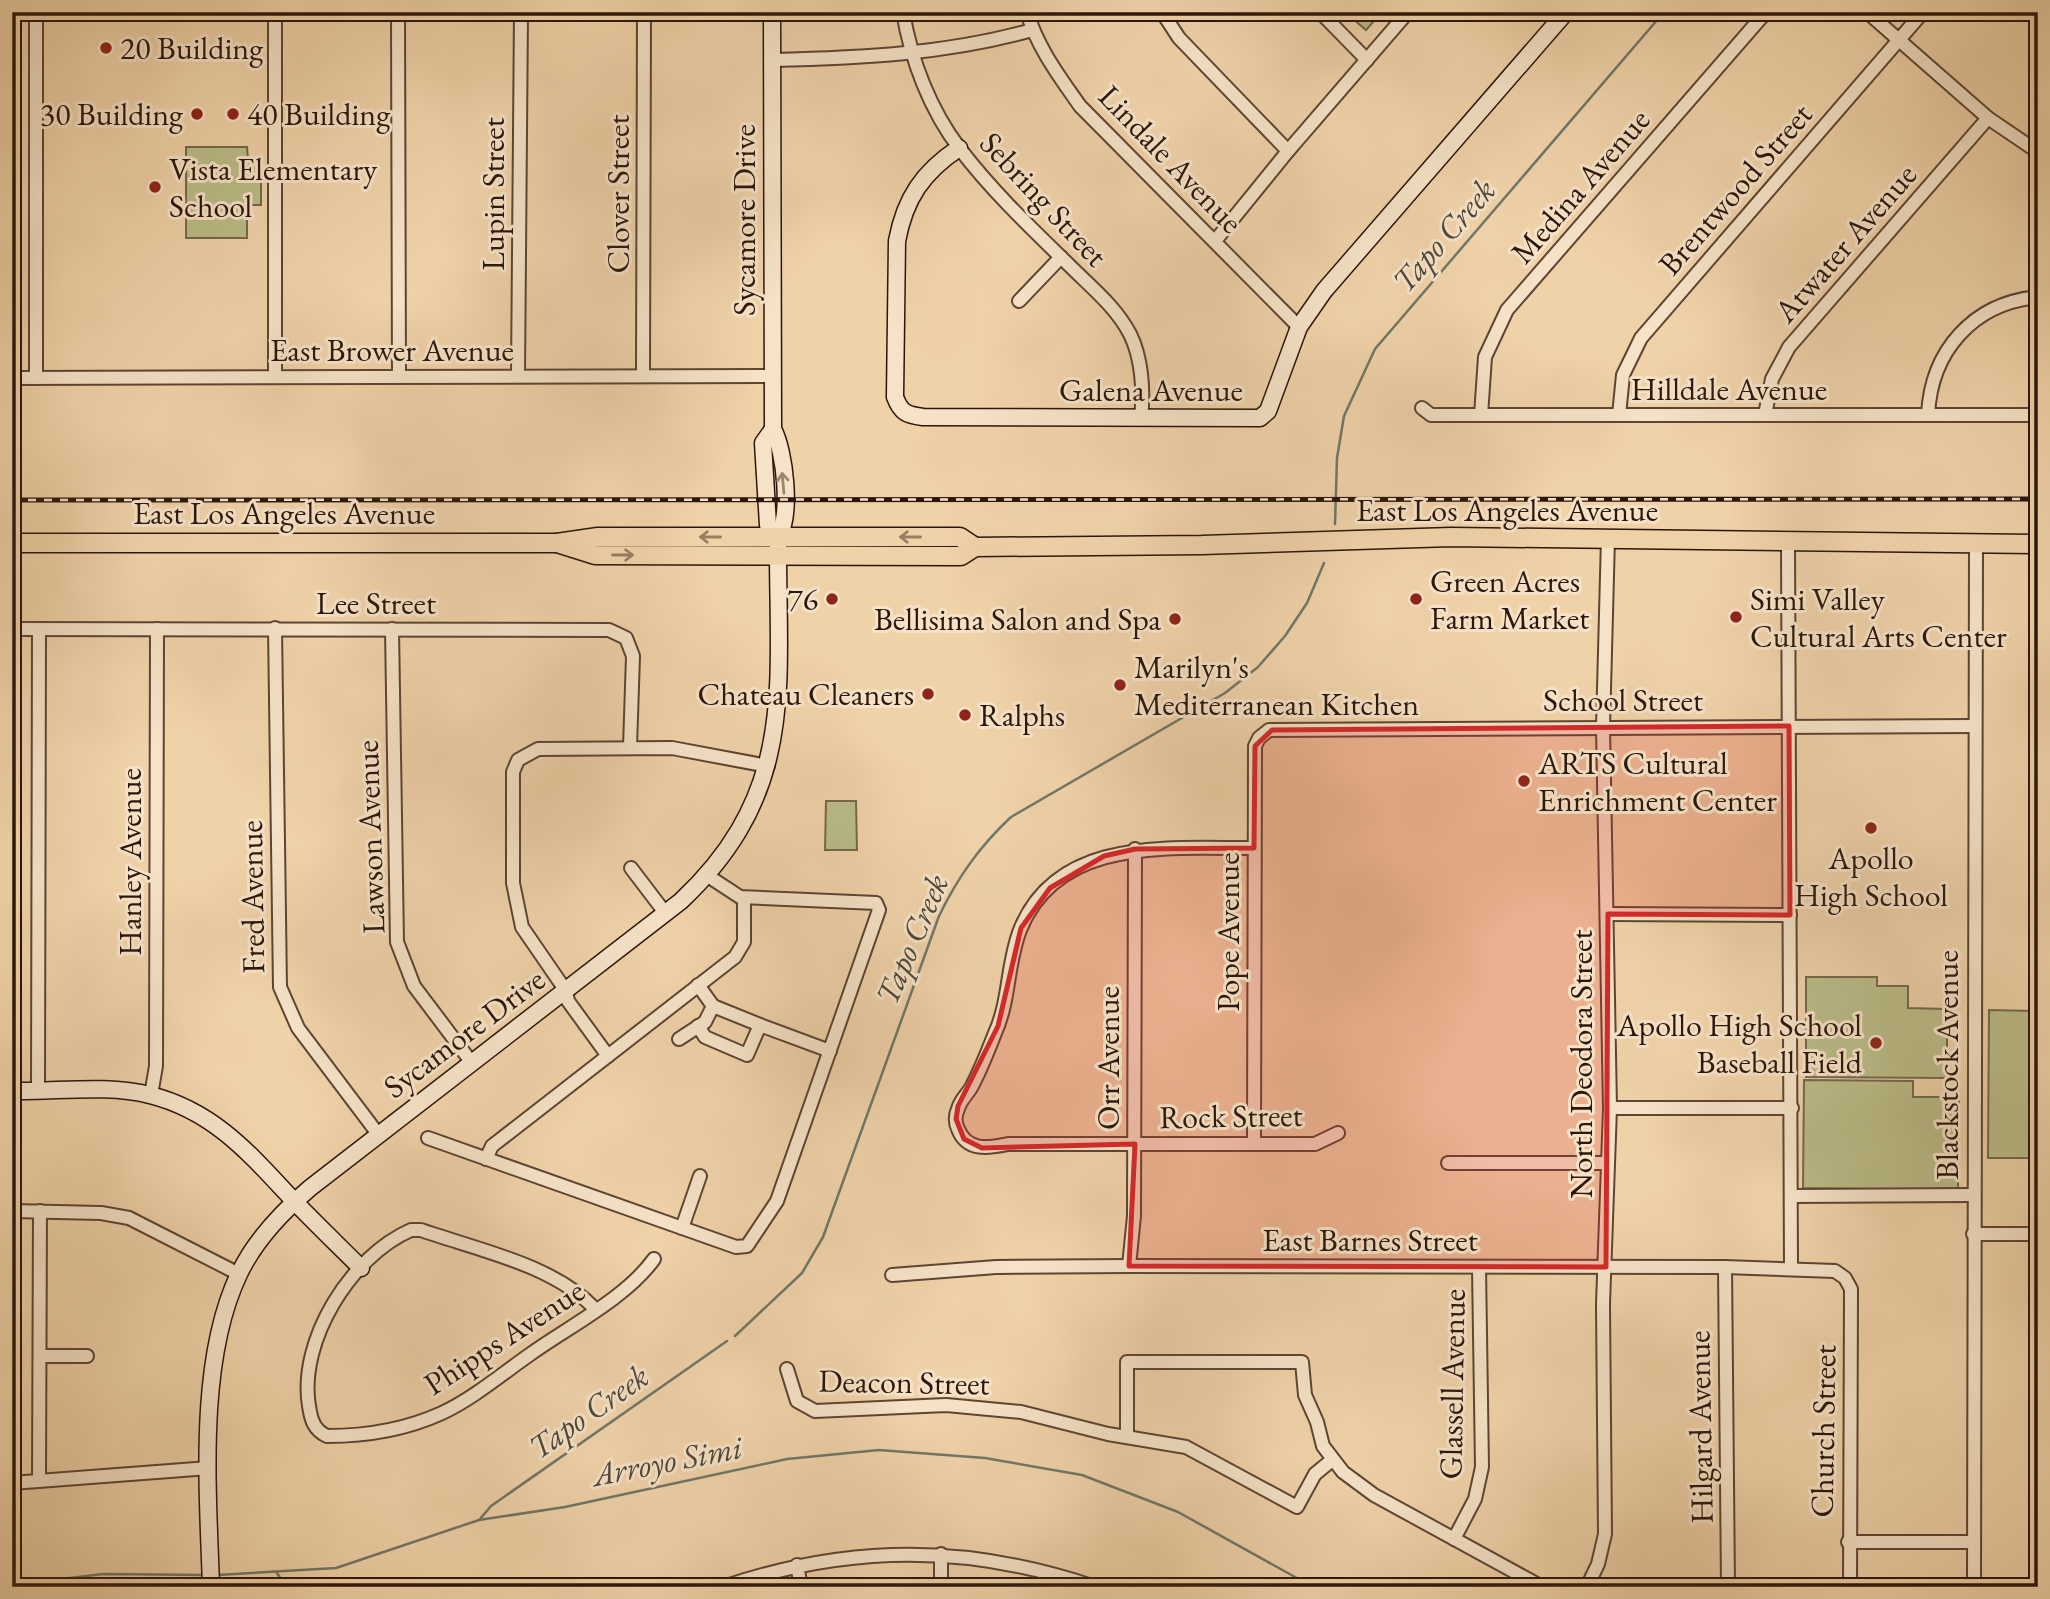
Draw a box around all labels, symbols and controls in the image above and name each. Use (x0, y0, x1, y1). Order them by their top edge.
place label: 20 Building (120, 27, 264, 69)
marker: 20 Building (98, 40, 114, 56)
street label: Lindale Avenue (1090, 76, 1252, 242)
place label: 30 Building (40, 93, 184, 135)
place label: 40 Building (247, 93, 391, 135)
street label: Brentwood Street (1649, 94, 1821, 284)
street label: Medina Avenue (1501, 100, 1659, 272)
marker: 30 Building (189, 106, 205, 122)
marker: 40 Building (225, 106, 241, 122)
street label: Clover Street (597, 115, 639, 273)
street label: Lupin Street (472, 117, 514, 271)
street label: Sebring Street (971, 123, 1117, 275)
street label: Sycamore Drive (723, 124, 765, 316)
place label: Vista Elementary School (169, 148, 378, 227)
street label: Atwater Avenue (1764, 155, 1926, 332)
water label: Tapo Creek (1382, 169, 1505, 301)
marker: Vista Elementary School (147, 179, 163, 195)
street label: East Brower Avenue (270, 329, 514, 371)
street label: Hilldale Avenue (1631, 368, 1827, 410)
street label: Galena Avenue (1059, 369, 1243, 411)
one-way arrow (776, 472, 789, 495)
street label: East Los Angeles Avenue (1356, 489, 1658, 531)
street label: East Los Angeles Avenue (133, 492, 435, 534)
one-way arrow (699, 530, 722, 544)
one-way arrow (899, 530, 922, 544)
one-way arrow (611, 548, 634, 562)
place label: Green Acres Farm Market (1430, 560, 1589, 639)
place label: 76 (787, 578, 818, 620)
place label: Simi Valley Cultural Arts Center (1750, 578, 2007, 657)
street label: Lee Street (316, 582, 436, 624)
marker: 76 (824, 591, 840, 607)
marker: Green Acres Farm Market (1408, 591, 1424, 607)
place label: Bellisima Salon and Spa (874, 598, 1161, 640)
marker: Simi Valley Cultural Arts Center (1728, 609, 1744, 625)
marker: Bellisima Salon and Spa (1167, 611, 1183, 627)
place label: Marilyn's Mediterranean Kitchen (1134, 646, 1419, 725)
place label: Chateau Cleaners (697, 673, 914, 715)
marker: Marilyn's Mediterranean Kitchen (1112, 677, 1128, 693)
street label: School Street (1543, 679, 1703, 721)
marker: Chateau Cleaners (920, 686, 936, 702)
place label: Ralphs (979, 694, 1065, 736)
marker: Ralphs (957, 707, 973, 723)
street label: Lawson Avenue (346, 739, 394, 935)
place label: ARTS Cultural Enrichment Center (1537, 742, 1777, 821)
street label: Hanley Avenue (109, 768, 151, 956)
marker: ARTS Cultural Enrichment Center (1516, 773, 1532, 789)
street label: Fred Avenue (230, 820, 274, 974)
marker: Apollo High School (1863, 820, 1879, 836)
place label: Apollo High School (1794, 837, 1948, 916)
street label: Pope Avenue (1207, 852, 1249, 1012)
water label: Tapo Creek (865, 868, 958, 1011)
street label: North Deodora Street (1560, 929, 1602, 1199)
street label: Blackstock Avenue (1926, 950, 1968, 1180)
street label: Sycamore Drive (375, 958, 553, 1108)
street label: Orr Avenue (1087, 986, 1129, 1130)
place label: Apollo High School Baseball Field (1615, 1004, 1863, 1083)
marker: Apollo High School Baseball Field (1868, 1035, 1884, 1051)
street label: Rock Street (1159, 1094, 1303, 1138)
street label: East Barnes Street (1262, 1219, 1478, 1261)
street label: Phipps Avenue (415, 1269, 593, 1405)
street label: Glassell Avenue (1429, 1288, 1475, 1480)
street label: Hilgard Avenue (1677, 1330, 1723, 1524)
street label: Church Street (1800, 1344, 1846, 1518)
water label: Tapo Creek (520, 1354, 657, 1468)
street label: Deacon Street (818, 1360, 990, 1404)
water label: Arroyo Simi (586, 1425, 747, 1497)

